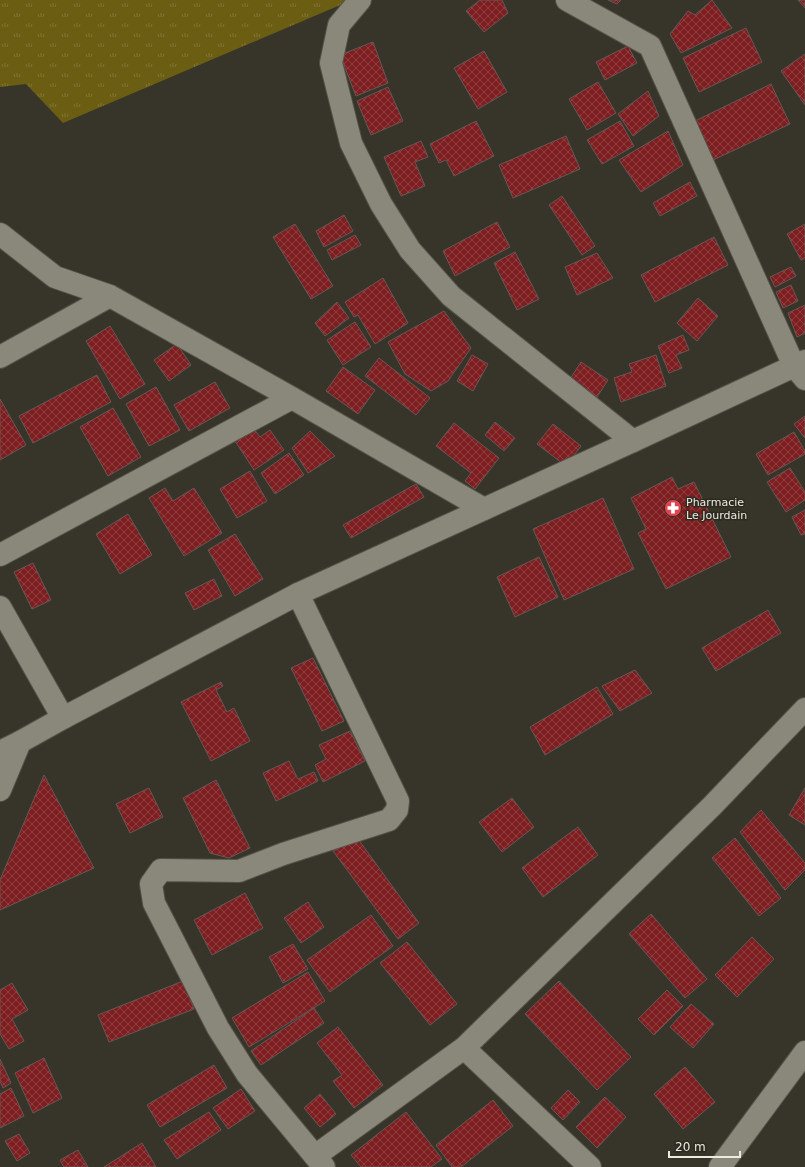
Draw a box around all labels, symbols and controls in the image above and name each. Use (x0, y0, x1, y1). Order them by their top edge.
place label: Pharmacie Le Jourdain (686, 496, 747, 522)
pharmacy icon: Pharmacie Le Jourdain (663, 498, 683, 518)
scale bar (669, 1133, 740, 1159)
text: 20 m (675, 1140, 706, 1154)

